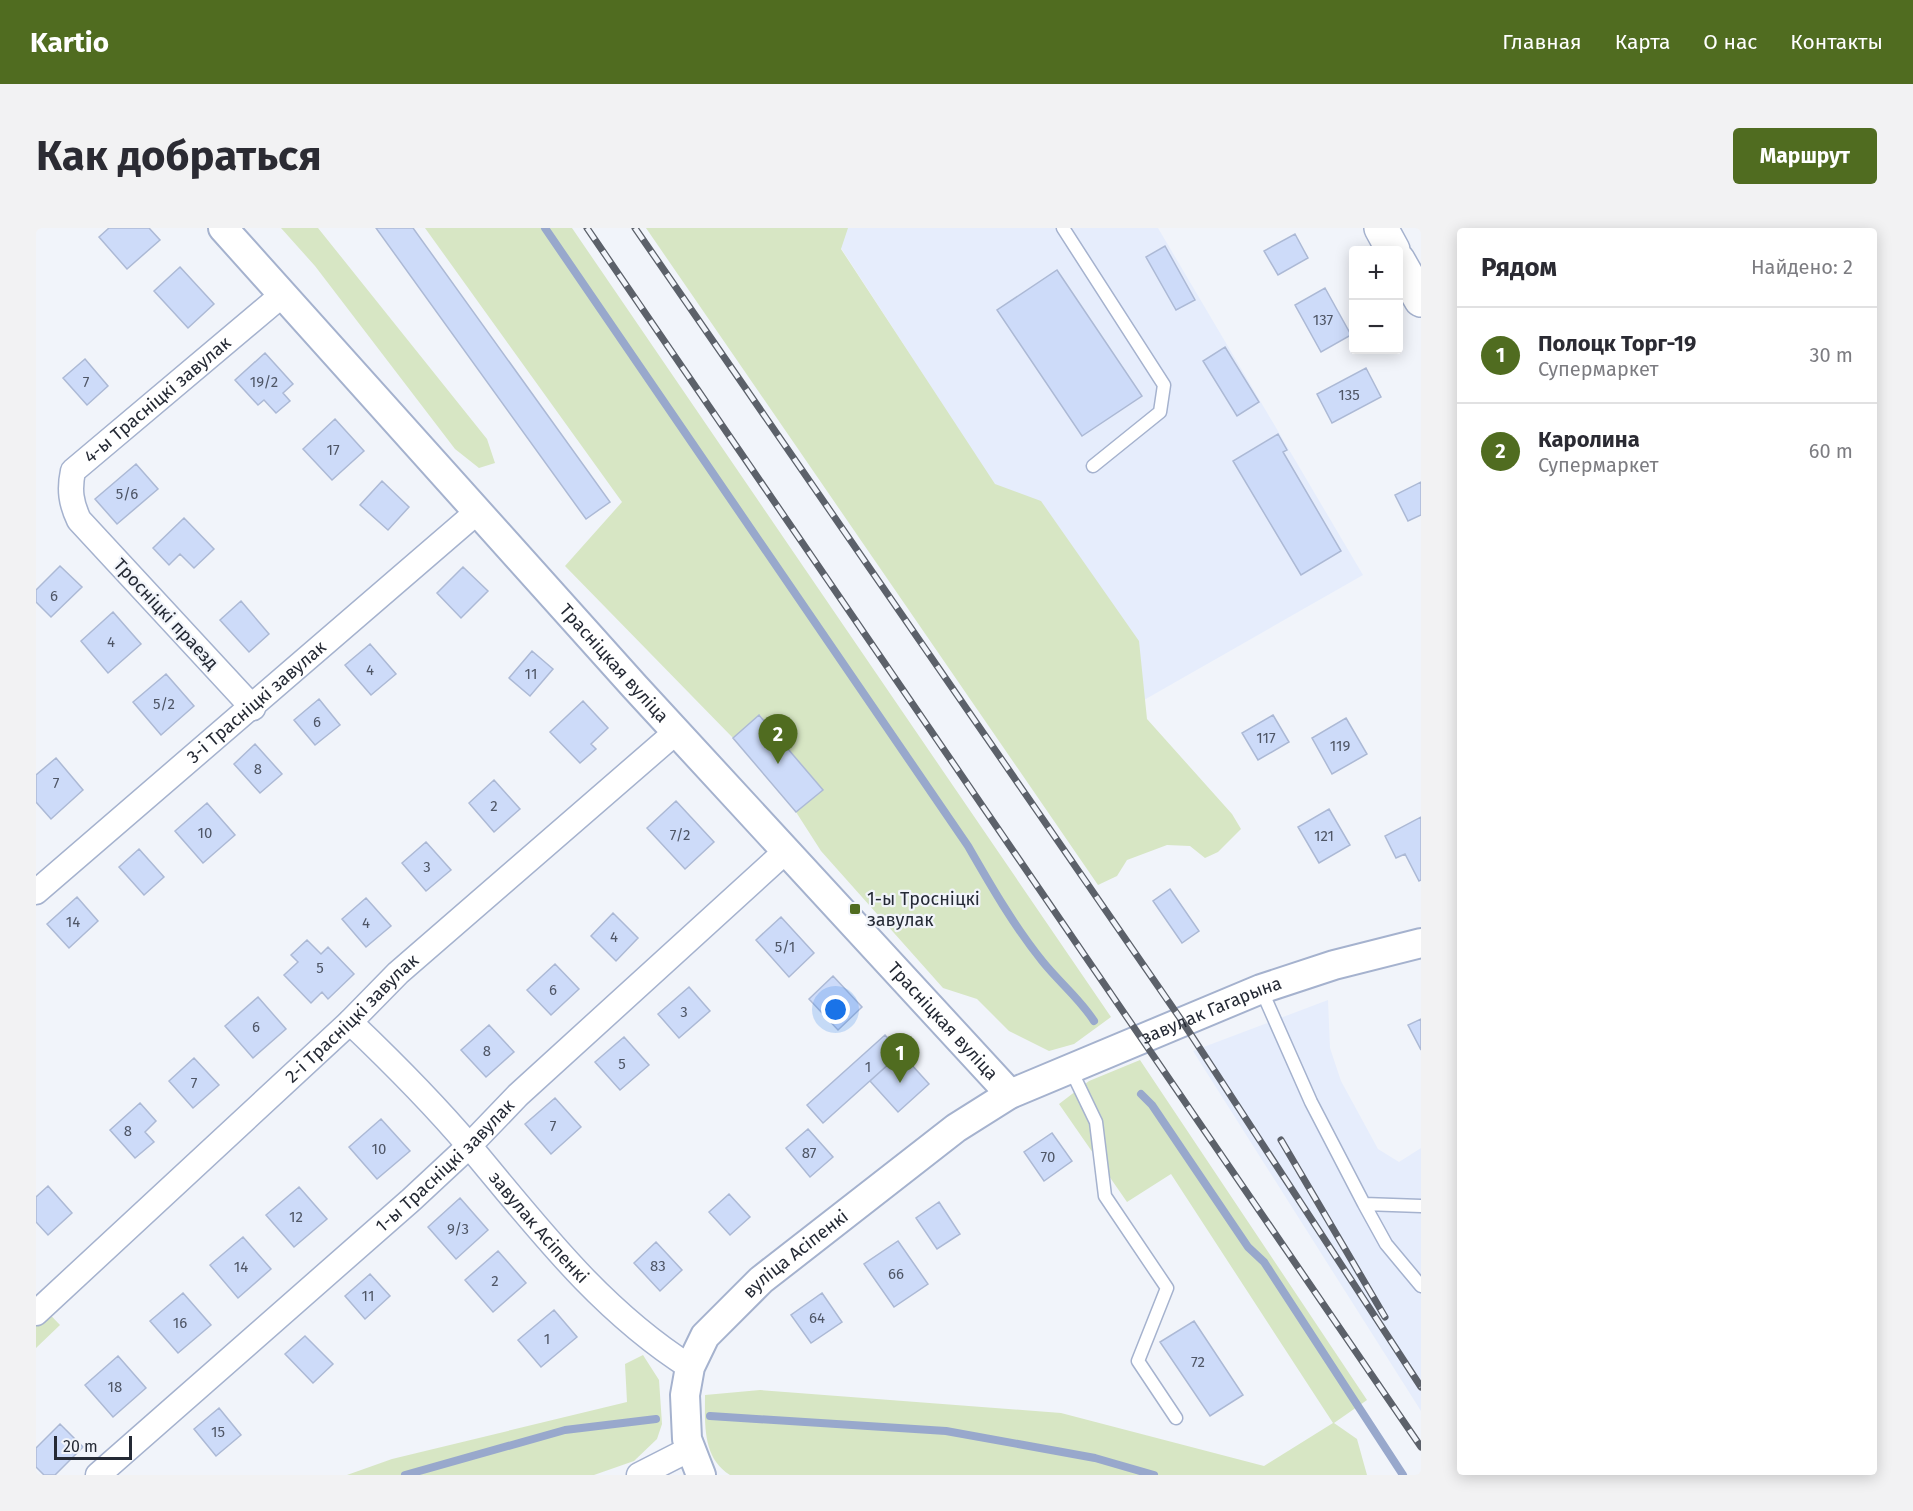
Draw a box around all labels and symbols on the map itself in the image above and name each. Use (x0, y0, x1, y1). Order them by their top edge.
house number: 137 (1313, 311, 1334, 329)
street label: 4-ы Трасніцкі завулак (80, 331, 236, 468)
house number: 7 (83, 373, 90, 391)
house number: 19/2 (250, 373, 278, 391)
house number: 135 (1338, 386, 1360, 404)
house number: 17 (326, 441, 340, 459)
house number: 5/6 (116, 485, 138, 503)
street label: Тросніцкі праезд (109, 554, 223, 674)
house number: 6 (50, 587, 58, 605)
street label: Трасніцкая вуліца (555, 599, 673, 727)
house number: 4 (107, 633, 115, 651)
street label: 3-і Трасніцкі завулак (182, 636, 331, 768)
house number: 4 (366, 661, 374, 679)
house number: 11 (525, 665, 537, 683)
house number: 5/2 (153, 695, 175, 713)
house number: 6 (313, 713, 321, 731)
pin: 2 (758, 714, 798, 764)
house number: 117 (1256, 729, 1276, 747)
house number: 119 (1330, 737, 1350, 755)
house number: 8 (254, 760, 262, 778)
house number: 7 (53, 774, 60, 792)
house number: 2 (490, 797, 498, 815)
house number: 10 (198, 824, 212, 842)
house number: 7/2 (670, 826, 690, 844)
house number: 121 (1314, 827, 1334, 845)
house number: 3 (423, 858, 431, 876)
place label: 1-ы Тросніцкі завулак (867, 888, 980, 931)
marker: 1-ы Тросніцкі завулак (848, 902, 862, 916)
house number: 14 (66, 913, 80, 931)
house number: 4 (362, 914, 370, 932)
house number: 4 (610, 928, 618, 946)
house number: 5/1 (775, 938, 795, 956)
street label: 2-і Трасніцкі завулак (281, 949, 423, 1087)
street label: Трасніцкая вуліца (883, 958, 1003, 1085)
house number: 5 (316, 959, 324, 977)
street label: завулак Гагарына (1138, 972, 1284, 1049)
house number: 6 (549, 981, 557, 999)
your location (821, 995, 850, 1024)
house number: 3 (680, 1003, 688, 1021)
house number: 6 (252, 1018, 260, 1036)
pin: 1 (880, 1034, 920, 1083)
house number: 8 (483, 1042, 491, 1060)
house number: 5 (618, 1055, 626, 1073)
house number: 1 (865, 1058, 871, 1076)
house number: 7 (191, 1074, 198, 1092)
street label: 1-ы Трасніцкі завулак (371, 1094, 520, 1237)
house number: 7 (550, 1117, 557, 1135)
house number: 8 (124, 1122, 132, 1140)
house number: 10 (372, 1140, 386, 1158)
house number: 87 (802, 1144, 817, 1162)
house number: 70 (1041, 1148, 1055, 1166)
street label: завулак Асіпенкі (484, 1167, 593, 1288)
street label: вуліца Асіпенкі (738, 1205, 853, 1303)
house number: 12 (289, 1208, 303, 1226)
house number: 9/3 (447, 1220, 469, 1238)
house number: 83 (650, 1257, 666, 1275)
house number: 14 (234, 1258, 248, 1276)
house number: 66 (888, 1265, 904, 1283)
house number: 2 (491, 1272, 499, 1290)
house number: 11 (362, 1287, 374, 1305)
house number: 64 (809, 1309, 825, 1327)
house number: 16 (173, 1314, 187, 1332)
house number: 1 (544, 1330, 550, 1348)
house number: 72 (1191, 1353, 1205, 1371)
house number: 18 (108, 1378, 122, 1396)
house number: 15 (211, 1423, 225, 1441)
scale bar (54, 1433, 132, 1460)

